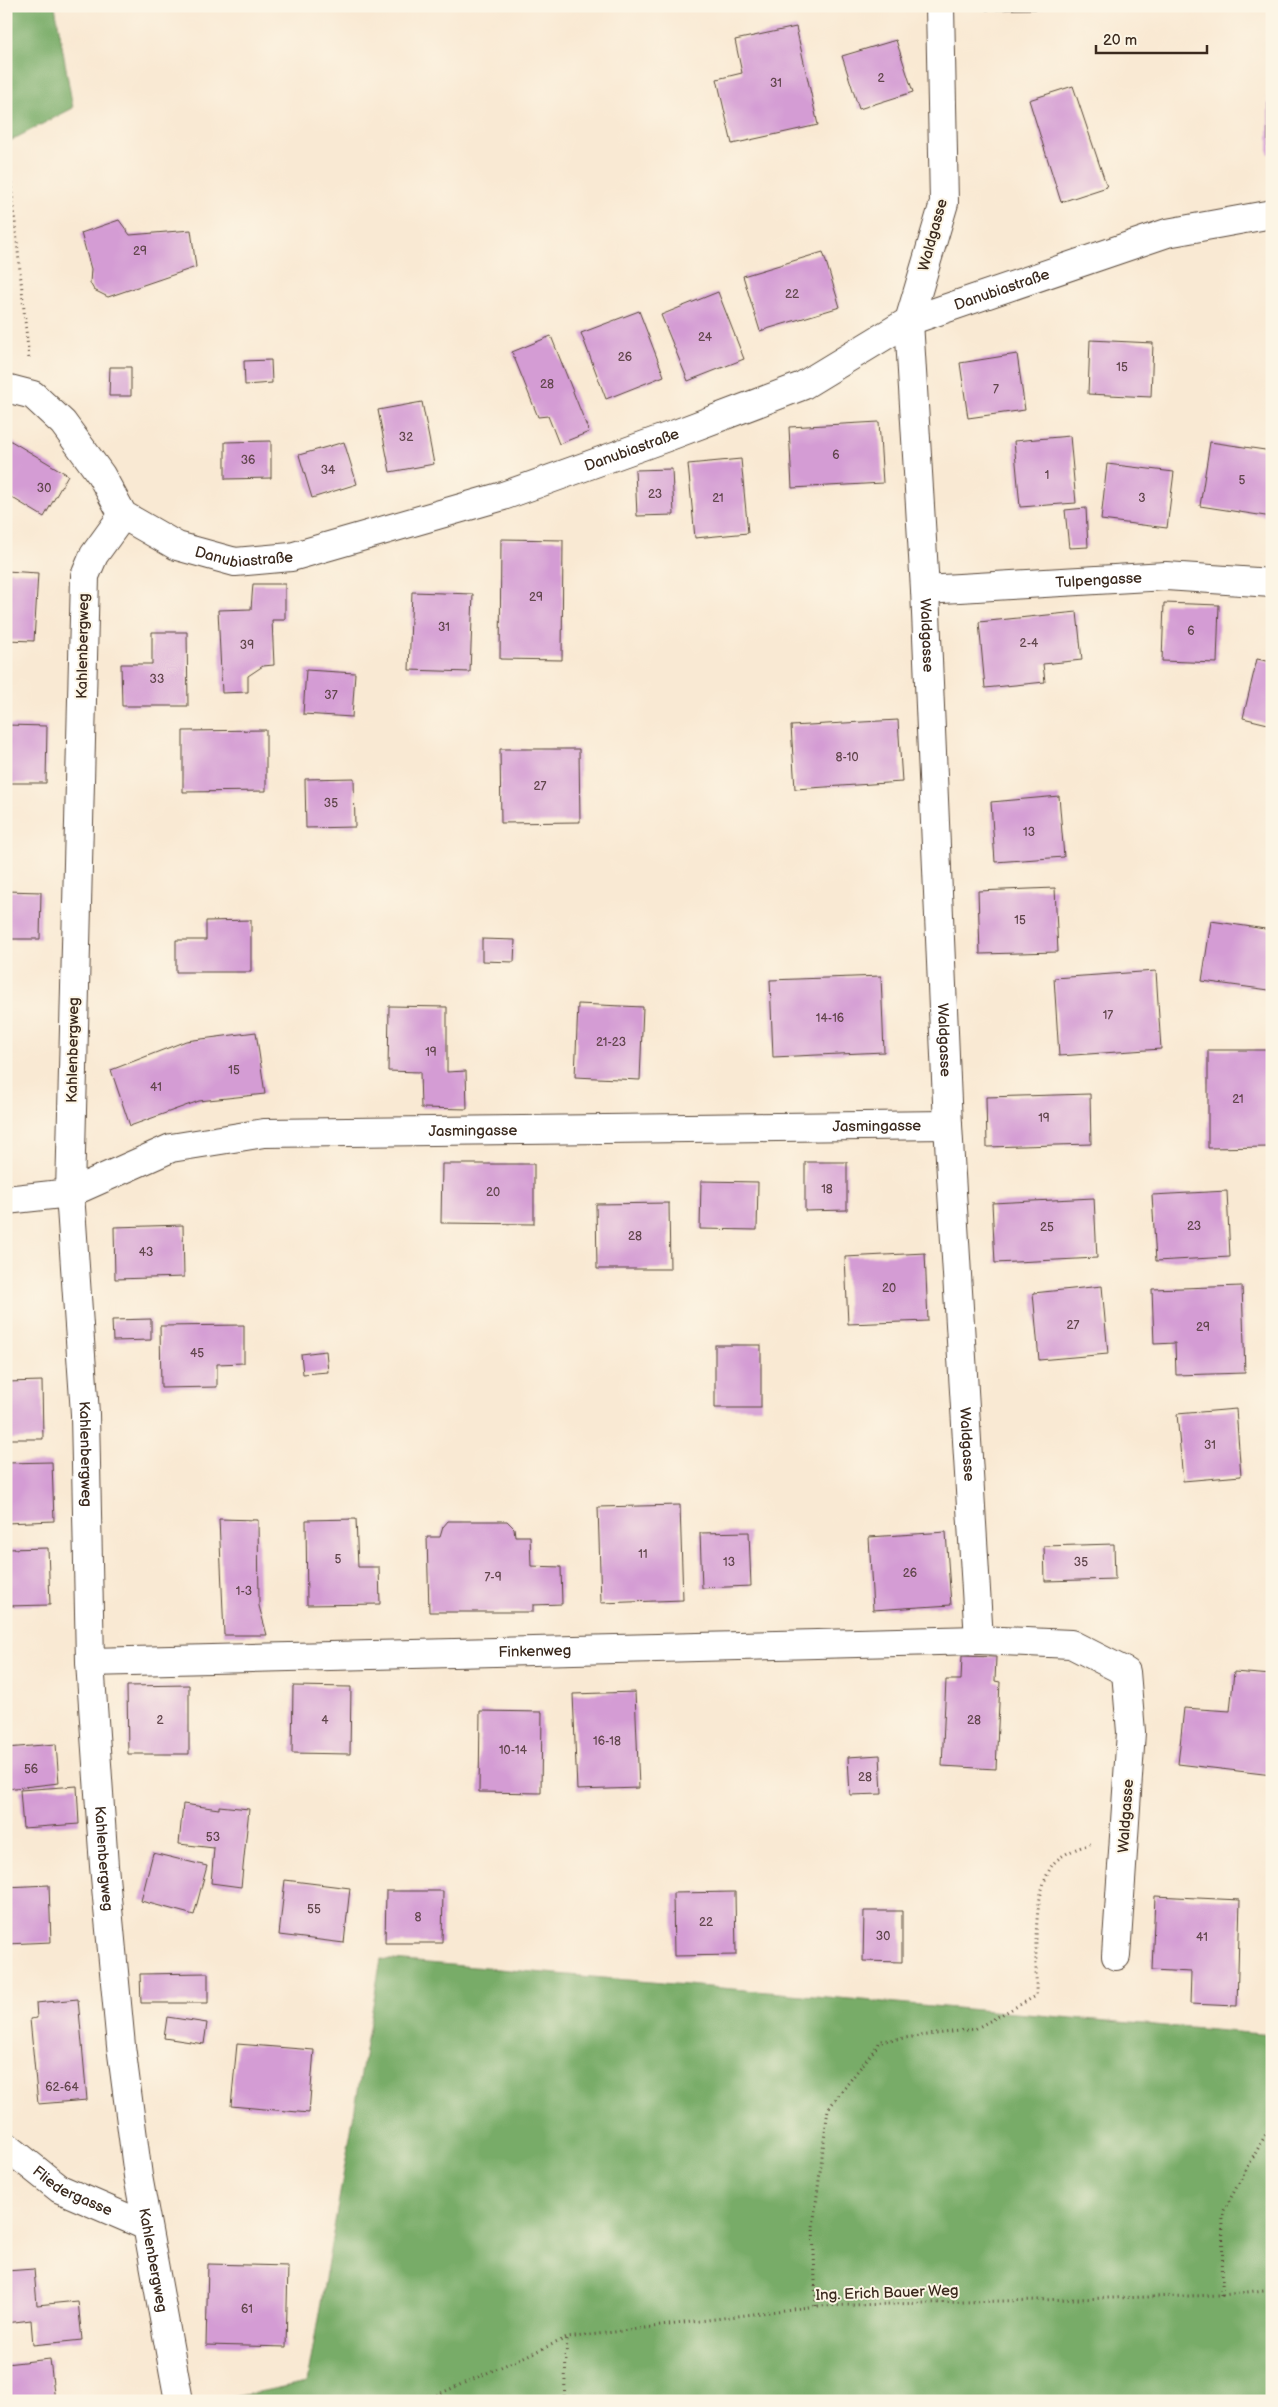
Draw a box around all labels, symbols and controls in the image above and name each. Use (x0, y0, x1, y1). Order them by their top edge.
scale bar (1096, 22, 1207, 54)
text: 20 m (1103, 31, 1137, 50)
house number: 2 (877, 71, 885, 86)
house number: 31 (770, 76, 782, 91)
street label: Waldgasse (914, 197, 952, 273)
house number: 29 (133, 244, 147, 259)
street label: Danubiastraße (952, 264, 1052, 314)
house number: 22 (785, 287, 799, 302)
house number: 24 (698, 330, 713, 345)
house number: 26 (618, 350, 632, 365)
house number: 15 (1116, 360, 1128, 375)
house number: 28 (540, 377, 554, 392)
house number: 7 (993, 382, 999, 397)
street label: Danubiastraße (582, 424, 682, 476)
house number: 32 (399, 430, 413, 445)
house number: 6 (832, 448, 840, 463)
house number: 36 (241, 453, 255, 468)
house number: 34 (321, 463, 336, 478)
house number: 1 (1045, 468, 1049, 483)
house number: 5 (1239, 473, 1246, 488)
house number: 30 (37, 481, 51, 496)
house number: 23 (648, 487, 662, 502)
house number: 21 (712, 491, 724, 506)
house number: 3 (1138, 491, 1146, 506)
street label: Danubiastraße (193, 542, 294, 572)
street label: Tulpengasse (1055, 568, 1143, 592)
house number: 29 (529, 590, 543, 605)
street label: Kahlenbergweg (73, 593, 93, 699)
street label: Waldgasse (916, 598, 938, 673)
house number: 31 (438, 620, 450, 635)
house number: 6 (1187, 624, 1195, 639)
house number: 2-4 (1020, 636, 1039, 651)
house number: 39 (240, 638, 254, 653)
house number: 33 (150, 672, 164, 687)
house number: 37 (324, 688, 338, 703)
house number: 8-10 (835, 750, 859, 765)
house number: 27 (534, 779, 547, 794)
house number: 35 (324, 796, 338, 811)
house number: 13 (1023, 825, 1035, 840)
house number: 15 (1014, 913, 1026, 928)
street label: Kahlenbergweg (63, 997, 83, 1103)
street label: Waldgasse (933, 1003, 955, 1078)
house number: 17 (1103, 1008, 1113, 1023)
house number: 14-16 (816, 1011, 844, 1026)
house number: 21-23 (596, 1035, 626, 1050)
house number: 19 (425, 1045, 437, 1060)
house number: 15 (228, 1063, 240, 1078)
house number: 41 (150, 1080, 162, 1095)
house number: 21 (1232, 1092, 1244, 1107)
house number: 19 (1038, 1111, 1050, 1126)
street label: Jasmingasse (832, 1116, 921, 1136)
street label: Jasmingasse (428, 1121, 517, 1141)
house number: 18 (821, 1182, 833, 1197)
house number: 20 (486, 1185, 500, 1200)
house number: 23 (1187, 1219, 1201, 1234)
house number: 25 (1040, 1220, 1054, 1235)
house number: 28 (628, 1229, 642, 1244)
house number: 43 (139, 1245, 153, 1260)
house number: 20 (882, 1281, 896, 1296)
house number: 27 (1067, 1318, 1080, 1333)
house number: 29 (1196, 1320, 1210, 1335)
house number: 45 (190, 1346, 204, 1361)
street label: Kahlenbergweg (75, 1401, 96, 1507)
street label: Waldgasse (956, 1407, 979, 1482)
house number: 31 (1204, 1438, 1216, 1453)
house number: 11 (638, 1547, 648, 1562)
house number: 5 (335, 1552, 342, 1567)
house number: 13 (723, 1555, 735, 1570)
house number: 35 (1074, 1555, 1088, 1570)
house number: 26 (903, 1566, 917, 1581)
house number: 7-9 (484, 1570, 502, 1585)
house number: 1-3 (236, 1584, 252, 1599)
street label: Finkenweg (498, 1641, 572, 1661)
house number: 2 (156, 1713, 164, 1728)
house number: 4 (321, 1713, 329, 1728)
house number: 28 (967, 1713, 981, 1728)
house number: 16-18 (593, 1734, 621, 1749)
house number: 10-14 (499, 1743, 528, 1758)
house number: 56 (24, 1762, 38, 1777)
house number: 28 (858, 1770, 872, 1785)
street label: Waldgasse (1114, 1778, 1138, 1854)
street label: Kahlenbergweg (90, 1805, 118, 1912)
house number: 53 (206, 1830, 220, 1845)
house number: 55 (307, 1902, 321, 1917)
house number: 8 (415, 1910, 422, 1925)
house number: 22 (699, 1915, 713, 1930)
house number: 30 (876, 1929, 890, 1944)
house number: 41 (1196, 1930, 1208, 1945)
house number: 62-64 (45, 2080, 79, 2095)
street label: Fliedergasse (29, 2162, 115, 2220)
street label: Kahlenbergweg (135, 2207, 172, 2314)
street label: Ing. Erich Bauer Weg (815, 2281, 959, 2305)
house number: 61 (241, 2302, 253, 2317)

